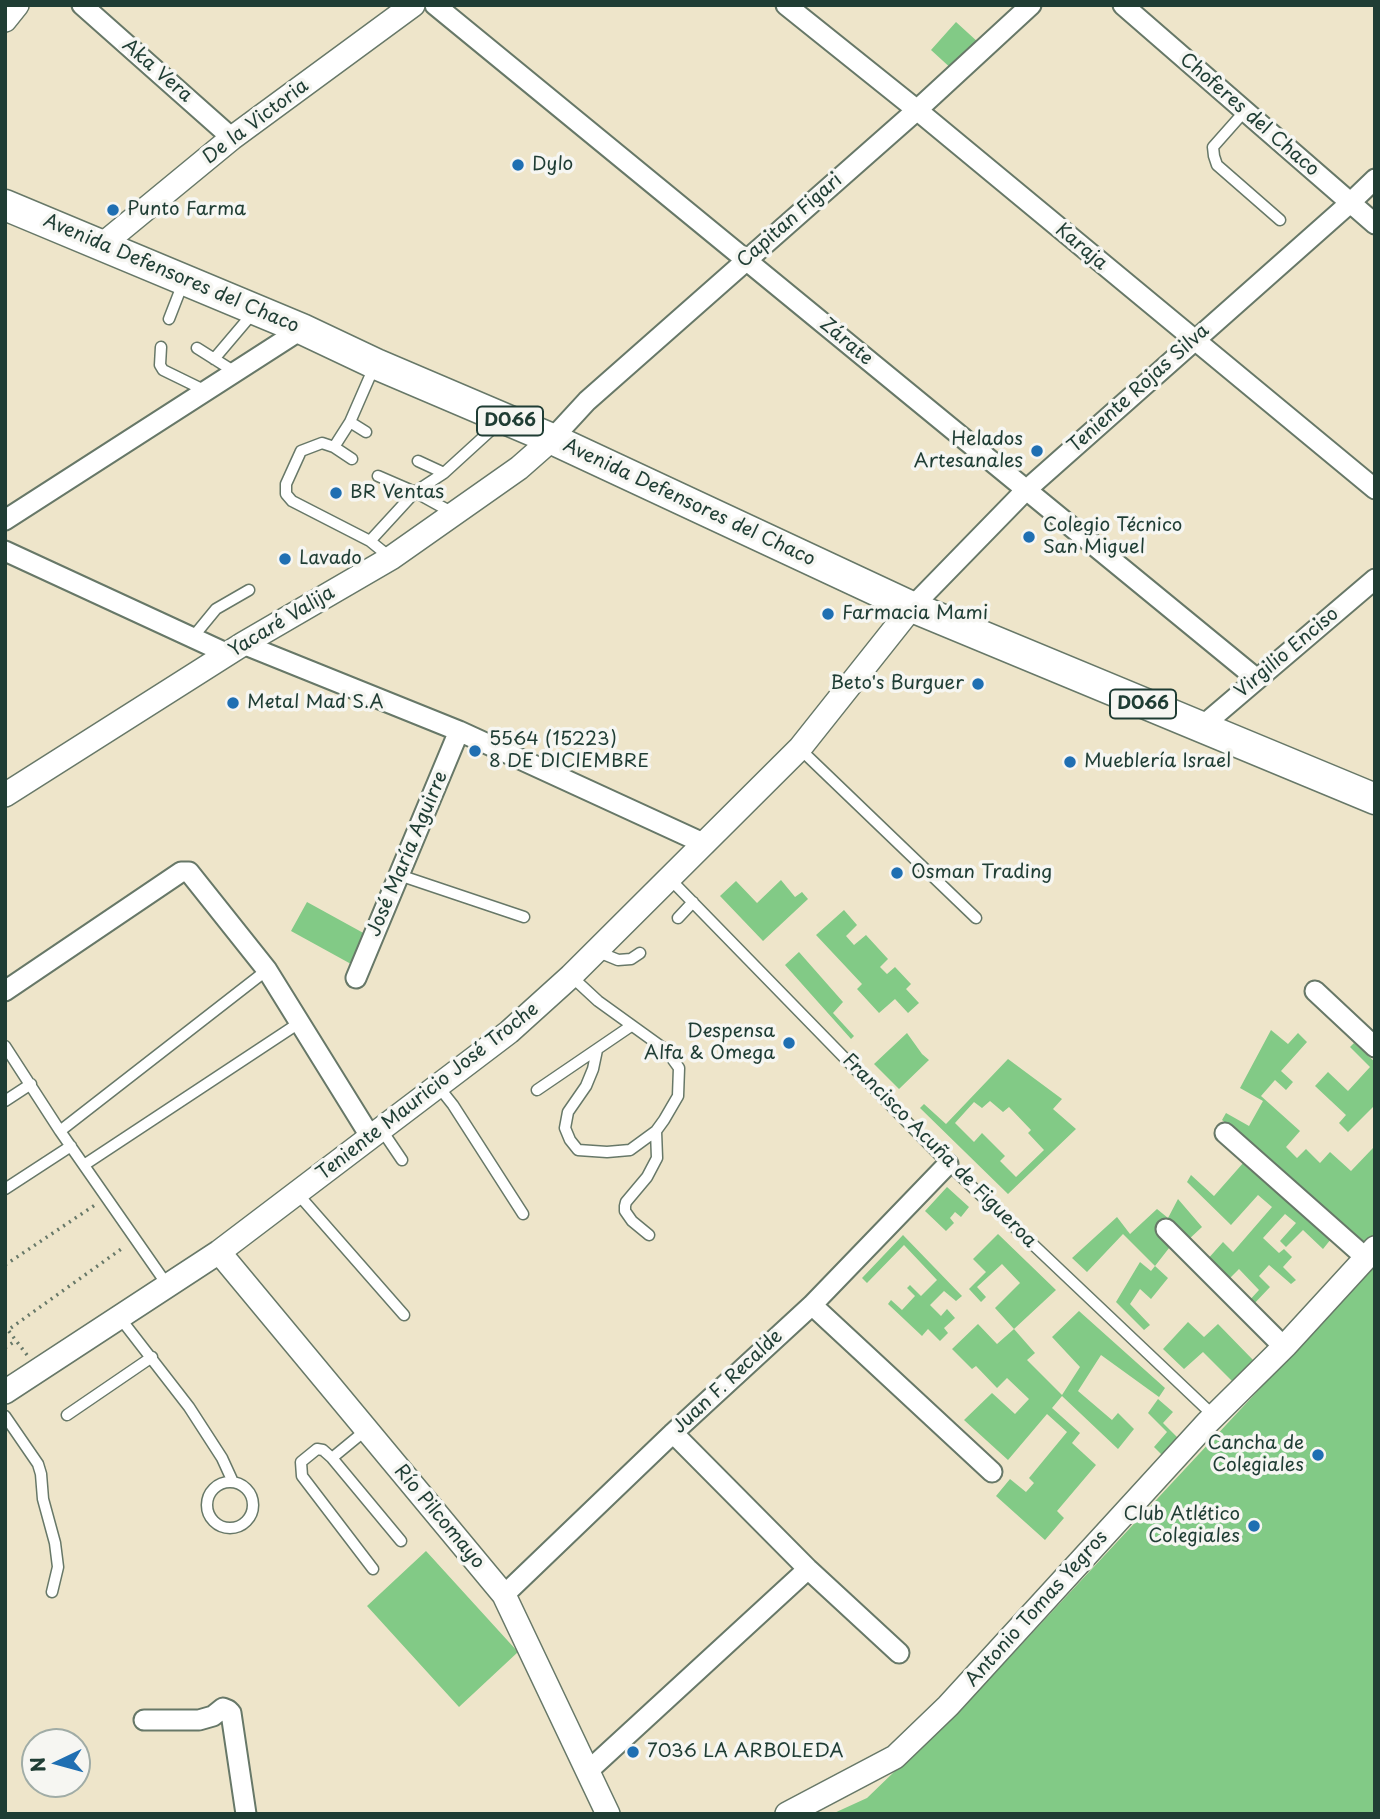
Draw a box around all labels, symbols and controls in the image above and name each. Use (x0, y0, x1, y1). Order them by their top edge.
street label: Aka Vera (117, 34, 197, 108)
street label: Choferes del Chaco (1175, 48, 1323, 182)
street label: De la Victoria (199, 75, 313, 169)
place label: Dylo (532, 154, 573, 176)
marker: Dylo (510, 157, 526, 173)
street label: Capitan Figari (733, 169, 847, 273)
place label: Punto Farma (127, 199, 246, 221)
marker: Punto Farma (105, 202, 121, 218)
street label: Avenida Defensores del Chaco (40, 210, 302, 338)
street label: Karaja (1050, 219, 1112, 275)
street label: Zárate (815, 313, 877, 371)
street label: Teniente Rojas Silva (1064, 320, 1214, 458)
road number: D066 (477, 407, 543, 436)
place label: Helados Artesanales (914, 429, 1023, 473)
street label: Avenida Defensores del Chaco (559, 434, 819, 572)
marker: Helados Artesanales (1029, 443, 1045, 459)
place label: BR Ventas (350, 482, 444, 504)
marker: BR Ventas (328, 485, 344, 501)
place label: Colegio Técnico San Miguel (1043, 515, 1182, 559)
marker: Colegio Técnico San Miguel (1021, 529, 1037, 545)
place label: Lavado (299, 548, 362, 570)
marker: Lavado (277, 551, 293, 567)
street label: Yacaré Valija (225, 582, 339, 662)
place label: Farmacia Mami (842, 603, 988, 625)
street label: Virgilio Enciso (1231, 603, 1343, 703)
marker: Farmacia Mami (820, 606, 836, 622)
place label: Beto's Burguer (830, 673, 964, 695)
marker: Beto's Burguer (970, 676, 986, 692)
road number: D066 (1110, 690, 1176, 718)
place label: Metal Mad S.A (247, 692, 384, 714)
marker: Metal Mad S.A (225, 695, 241, 711)
place label: 5564 (15223) 8 DE DICIEMBRE (489, 729, 649, 773)
marker: 5564 (15223) 8 DE DICIEMBRE (467, 743, 483, 759)
place label: Mueblería Israel (1084, 751, 1231, 773)
marker: Mueblería Israel (1062, 754, 1078, 770)
street label: José María Aguirre (363, 768, 453, 940)
place label: Osman Trading (911, 862, 1052, 884)
marker: Osman Trading (889, 865, 905, 881)
street label: Teniente Mauricio José Troche (312, 998, 544, 1186)
place label: Despensa Alfa & Omega (644, 1021, 775, 1065)
marker: Despensa Alfa & Omega (781, 1035, 797, 1051)
street label: Francisco Acuña de Figueroa (837, 1049, 1041, 1253)
street label: Juan F. Recalde (668, 1325, 788, 1439)
place label: Cancha de Colegiales (1207, 1433, 1304, 1477)
marker: Cancha de Colegiales (1310, 1447, 1326, 1463)
street label: Río Pilcomayo (389, 1460, 489, 1574)
place label: Club Atlético Colegiales (1124, 1504, 1240, 1548)
marker: Club Atlético Colegiales (1246, 1518, 1262, 1534)
street label: Antonio Tomas Yegros (961, 1526, 1113, 1692)
north arrow (21, 1728, 91, 1798)
place label: 7036 LA ARBOLEDA (647, 1741, 844, 1763)
marker: 7036 LA ARBOLEDA (625, 1744, 641, 1760)
text: N (22, 1756, 52, 1773)

